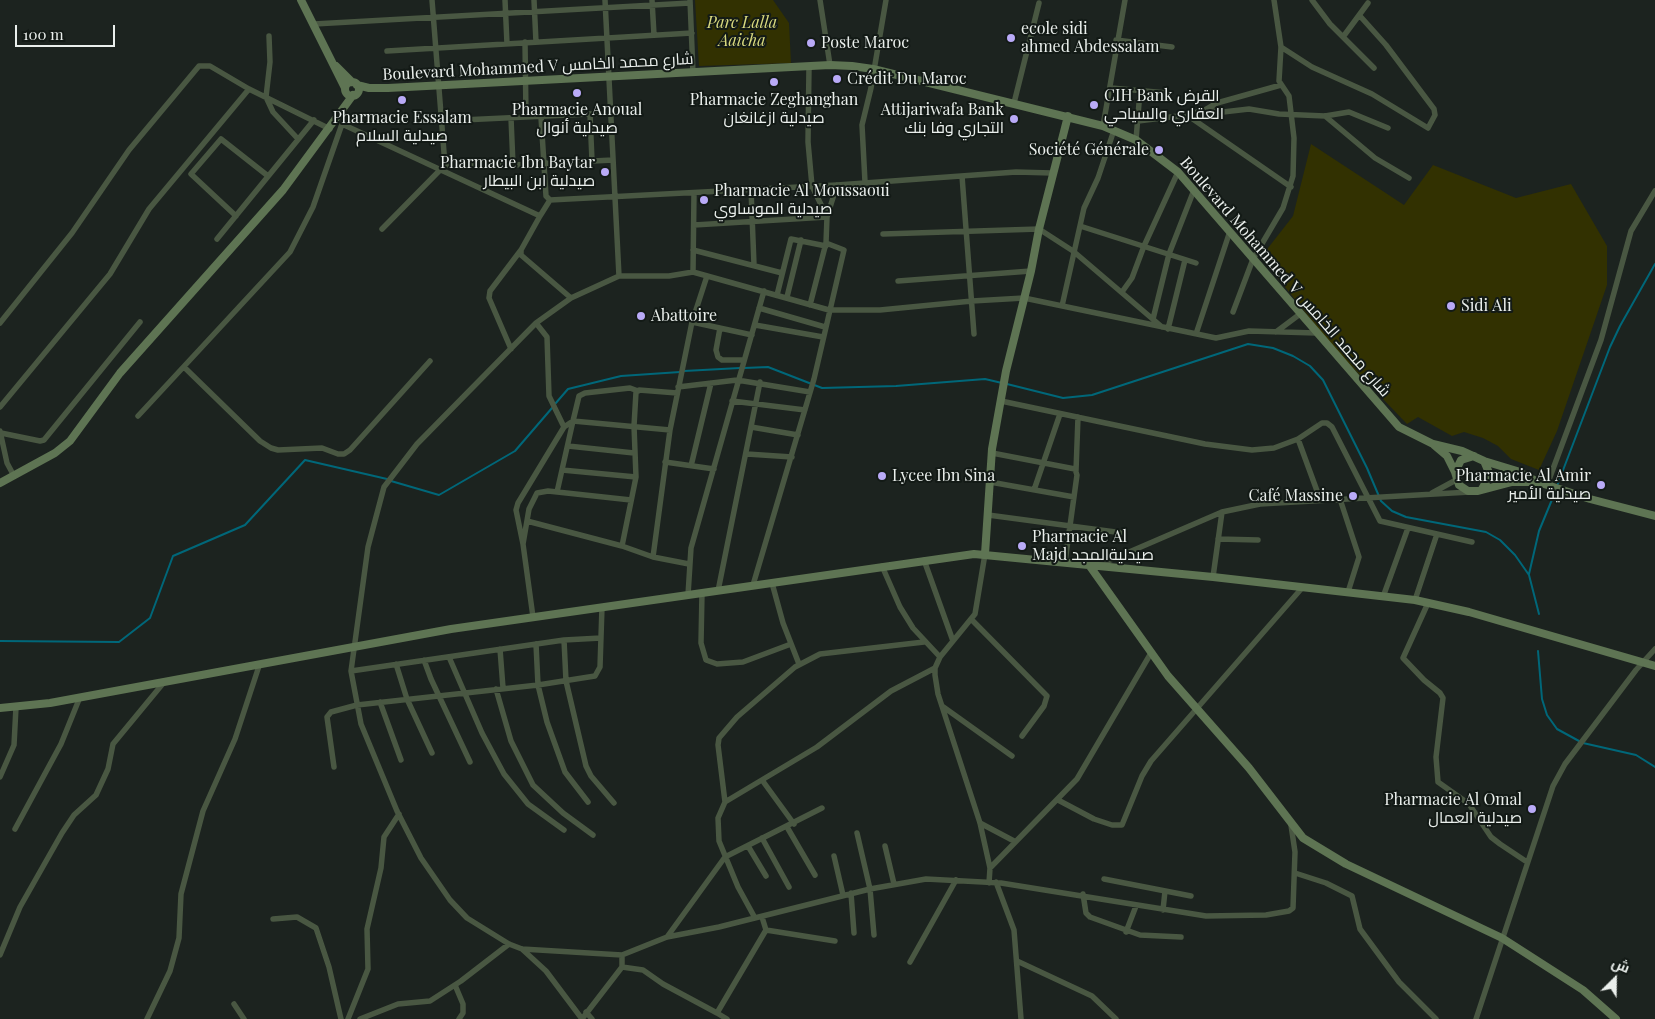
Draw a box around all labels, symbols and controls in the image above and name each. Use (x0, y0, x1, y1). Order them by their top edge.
park label: Parc Lalla Aaicha (707, 13, 777, 51)
scale bar (18, 15, 118, 47)
place label: ecole sidi ahmed Abdessalam (1021, 19, 1159, 57)
text: 100 m (23, 24, 64, 44)
marker: ecole sidi ahmed Abdessalam (1005, 32, 1017, 44)
place label: Poste Maroc (821, 33, 909, 53)
marker: Poste Maroc (805, 37, 817, 49)
street label: Boulevard Mohammed V شارع محمد الخامس (382, 49, 694, 85)
place label: Crédit Du Maroc (847, 69, 967, 89)
marker: Crédit Du Maroc (831, 73, 843, 85)
marker: Pharmacie Zeghanghan صيدلية ازغانغان (768, 76, 780, 88)
place label: CIH Bank القرض العقاري والسياحي (1104, 86, 1224, 124)
marker: Pharmacie Anoual صيدلية أنوال (571, 87, 583, 99)
place label: Pharmacie Zeghanghan صيدلية ازغانغان (690, 90, 858, 128)
marker: Pharmacie Essalam صيدلية السلام (396, 94, 408, 106)
marker: CIH Bank القرض العقاري والسياحي (1088, 99, 1100, 111)
place label: Pharmacie Anoual صيدلية أنوال (512, 100, 642, 138)
place label: Attijariwafa Bank التجاري وفا بنك (881, 100, 1004, 138)
place label: Pharmacie Essalam صيدلية السلام (332, 108, 472, 146)
marker: Attijariwafa Bank التجاري وفا بنك (1008, 113, 1020, 125)
place label: Société Générale (1029, 140, 1149, 160)
marker: Société Générale (1153, 144, 1165, 156)
place label: Pharmacie Ibn Baytar صيدلية ابن البيطار (440, 153, 595, 191)
street label: Boulevard Mohammed V شارع محمد الخامس (1176, 153, 1394, 401)
marker: Pharmacie Ibn Baytar صيدلية ابن البيطار (599, 166, 611, 178)
place label: Pharmacie Al Moussaoui صيدلية الموساوي (714, 181, 890, 219)
marker: Pharmacie Al Moussaoui صيدلية الموساوي (698, 194, 710, 206)
place label: Sidi Ali (1461, 296, 1512, 316)
marker: Sidi Ali (1445, 300, 1457, 312)
place label: Abattoire (651, 306, 717, 326)
marker: Abattoire (635, 310, 647, 322)
place label: Lycee Ibn Sina (892, 466, 995, 486)
place label: Pharmacie Al Amir صيدلية الأمير (1456, 466, 1591, 504)
marker: Lycee Ibn Sina (876, 470, 888, 482)
marker: Pharmacie Al Amir صيدلية الأمير (1595, 479, 1607, 491)
place label: Café Massine (1248, 486, 1343, 506)
marker: Café Massine (1347, 490, 1359, 502)
place label: Pharmacie Al Majd صيدليةالمجد (1032, 527, 1154, 565)
marker: Pharmacie Al Majd صيدليةالمجد (1016, 540, 1028, 552)
place label: Pharmacie Al Omal صيدلية العمال (1384, 790, 1522, 828)
marker: Pharmacie Al Omal صيدلية العمال (1526, 803, 1538, 815)
text: ش (1609, 952, 1633, 977)
north arrow (1590, 954, 1640, 1004)

